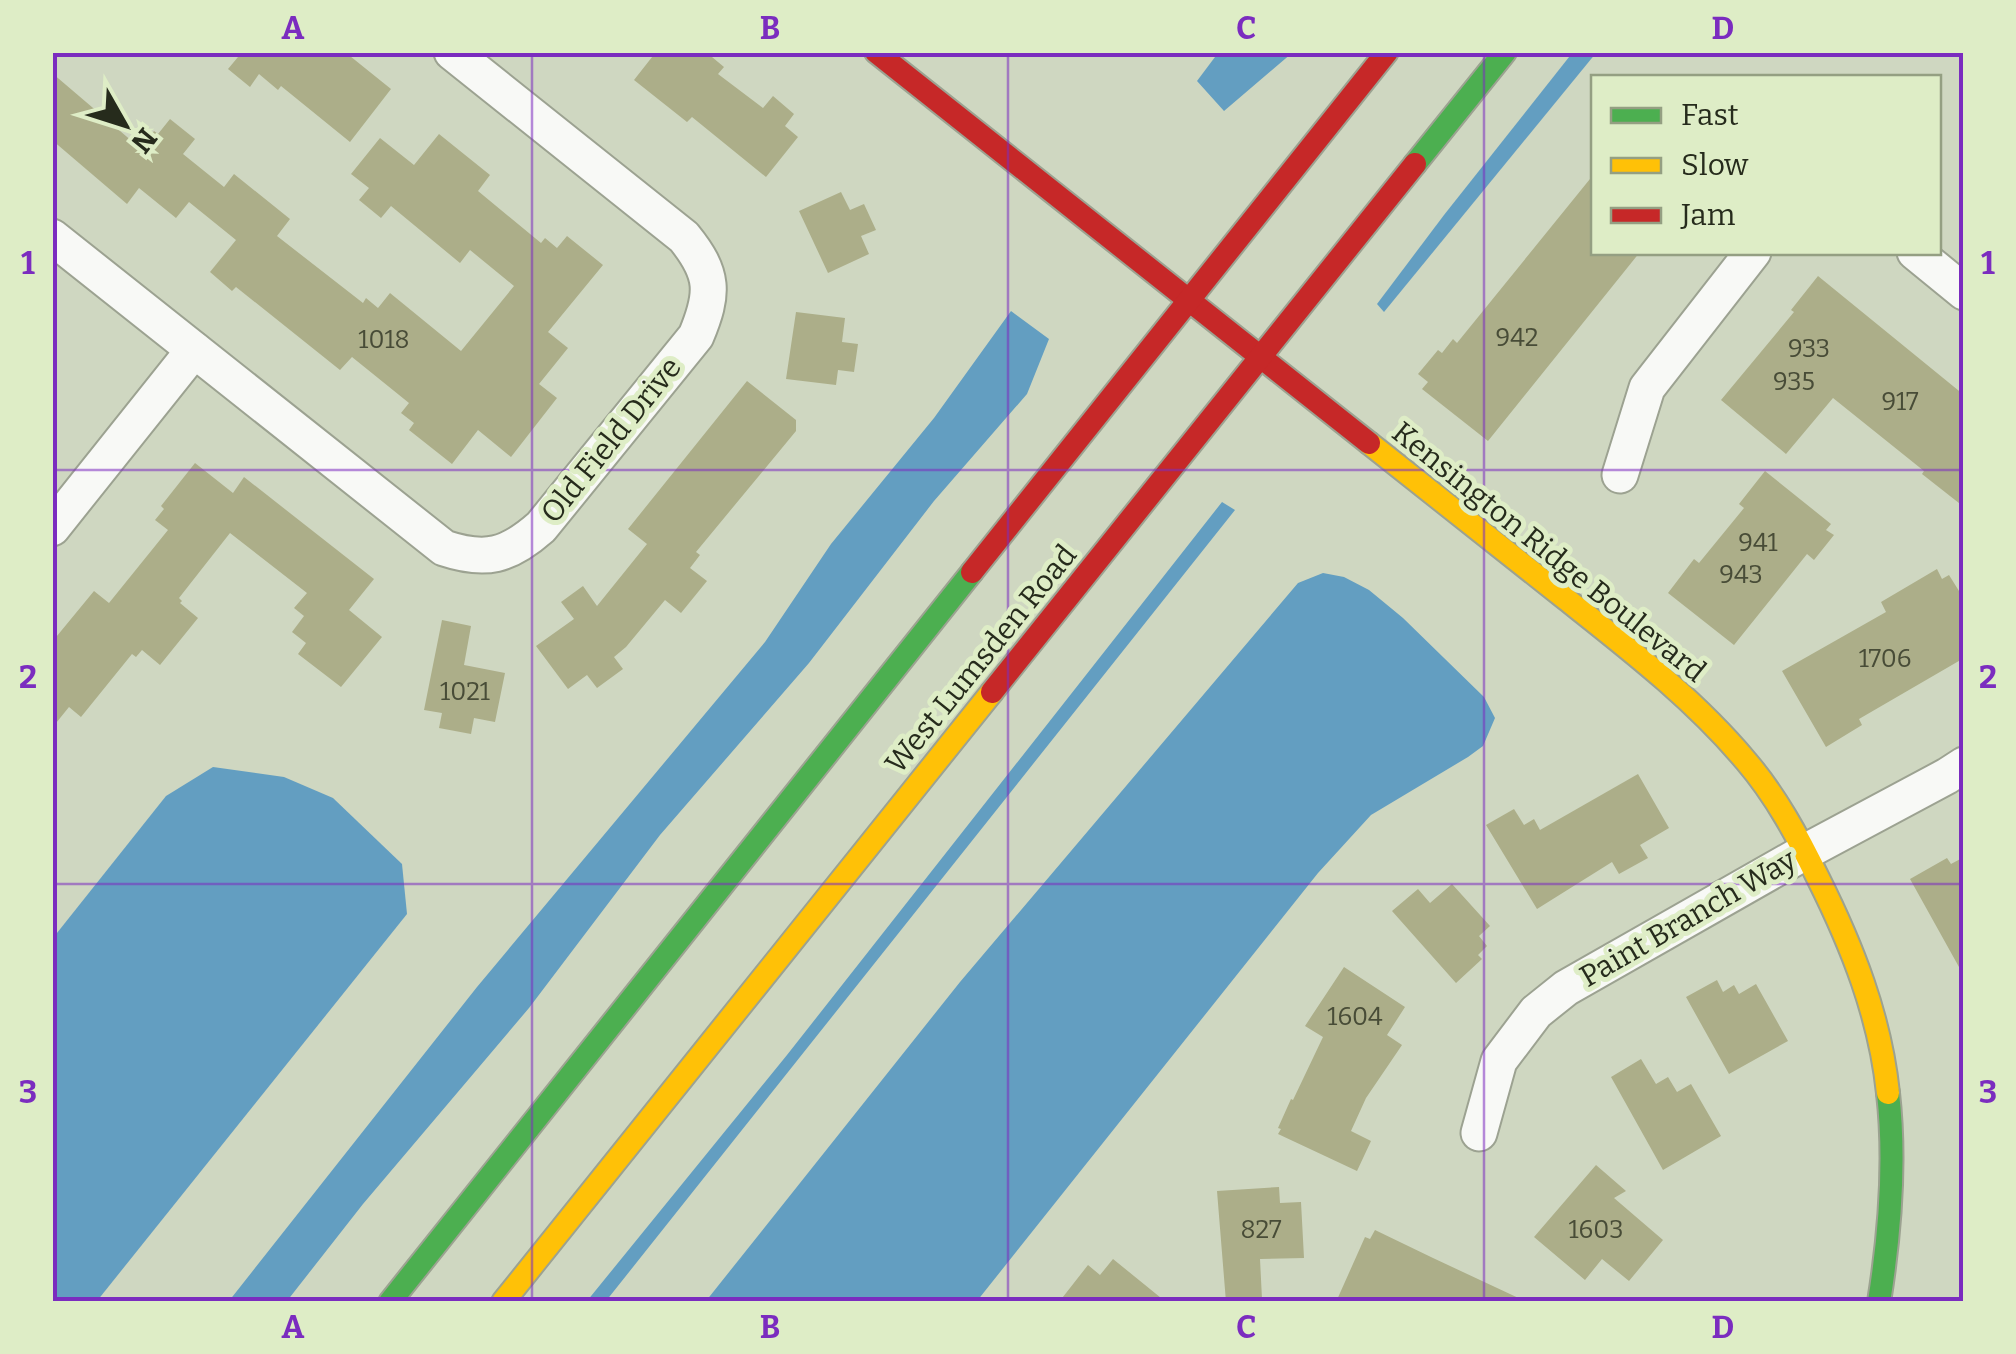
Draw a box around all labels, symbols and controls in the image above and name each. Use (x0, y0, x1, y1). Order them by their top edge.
text: A (282, 9, 305, 47)
text: B (760, 9, 780, 47)
text: C (1236, 9, 1256, 47)
text: D (1712, 9, 1734, 47)
north arrow (75, 75, 175, 175)
legend (1591, 75, 1941, 255)
text: Fast (1681, 97, 1739, 133)
text: N (124, 122, 164, 159)
text: Slow (1681, 147, 1749, 183)
text: Jam (1680, 197, 1736, 233)
text: 1 (21, 244, 35, 282)
text: 1 (1981, 244, 1995, 282)
house number: 942 (1496, 323, 1538, 353)
house number: 1018 (358, 325, 410, 355)
house number: 933 (1788, 334, 1830, 364)
street label: Old Field Drive (533, 350, 689, 530)
house number: 935 (1773, 367, 1815, 397)
house number: 917 (1881, 387, 1919, 417)
street label: Kensington Ridge Boulevard (1385, 414, 1713, 690)
house number: 941 (1738, 528, 1778, 558)
street label: West Lumsden Road (878, 537, 1084, 780)
house number: 943 (1719, 560, 1763, 590)
house number: 1706 (1859, 644, 1911, 674)
text: 2 (19, 658, 37, 696)
text: 2 (1979, 658, 1997, 696)
house number: 1021 (440, 677, 490, 707)
street label: Paint Branch Way (1573, 841, 1803, 995)
house number: 1604 (1327, 1002, 1383, 1032)
text: 3 (19, 1073, 37, 1111)
text: 3 (1979, 1073, 1997, 1111)
house number: 827 (1241, 1215, 1282, 1245)
house number: 1603 (1568, 1215, 1624, 1245)
text: A (282, 1308, 305, 1346)
text: B (760, 1308, 780, 1346)
text: C (1236, 1308, 1256, 1346)
text: D (1712, 1308, 1734, 1346)

